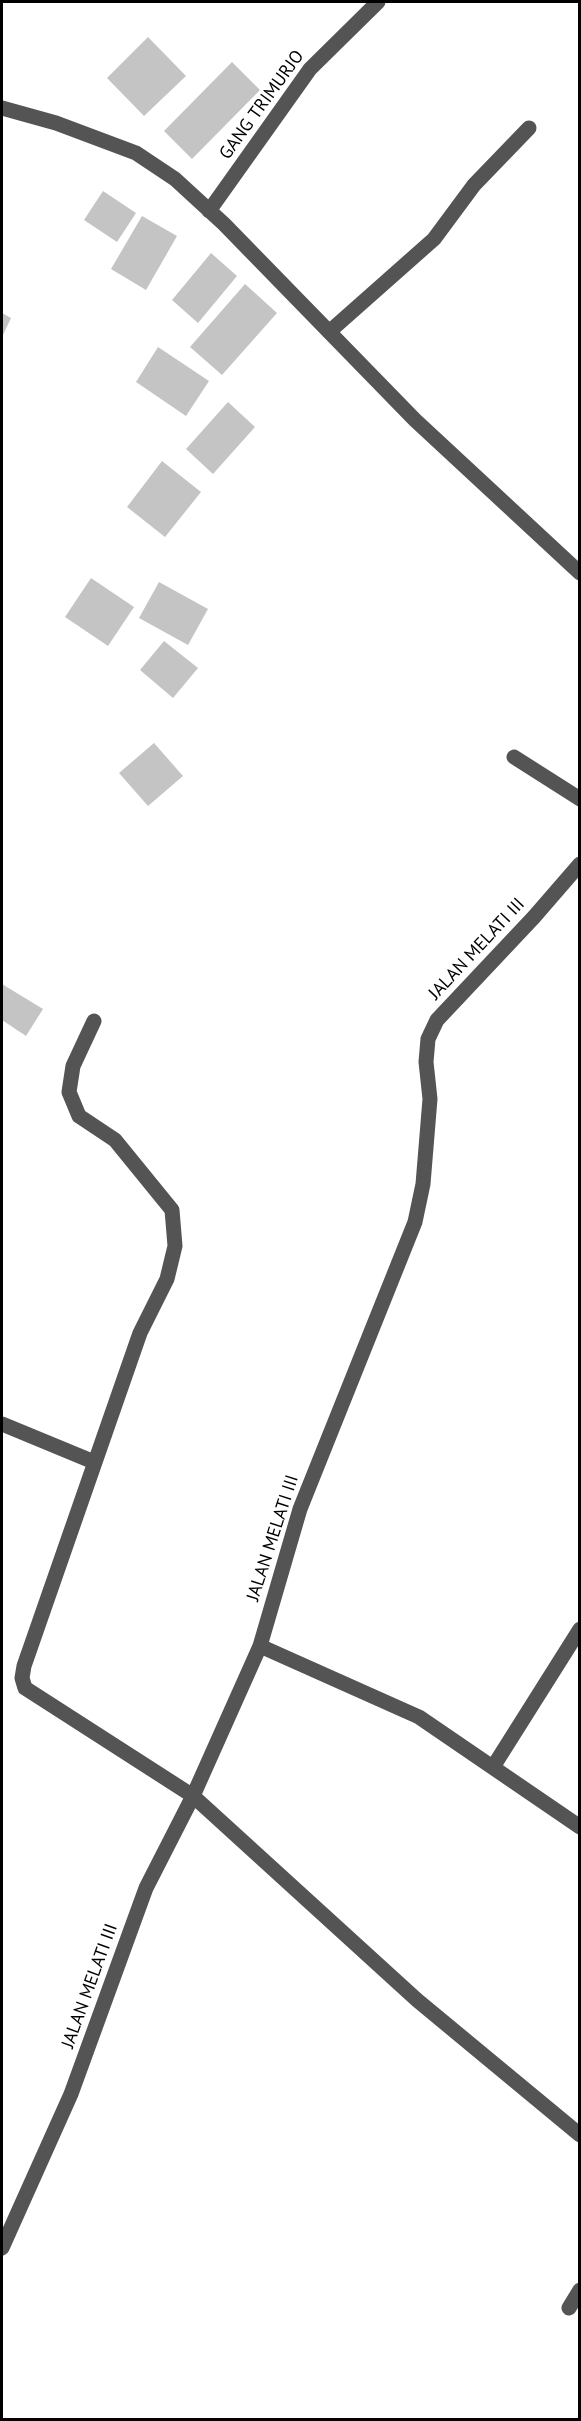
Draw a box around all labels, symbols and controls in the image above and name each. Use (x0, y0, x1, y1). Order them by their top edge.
street label: GANG TRIMURJO (215, 46, 309, 164)
street label: JALAN MELATI III (424, 894, 530, 1004)
street label: JALAN MELATI III (242, 1472, 304, 1604)
street label: JALAN MELATI III (57, 1921, 123, 2051)

